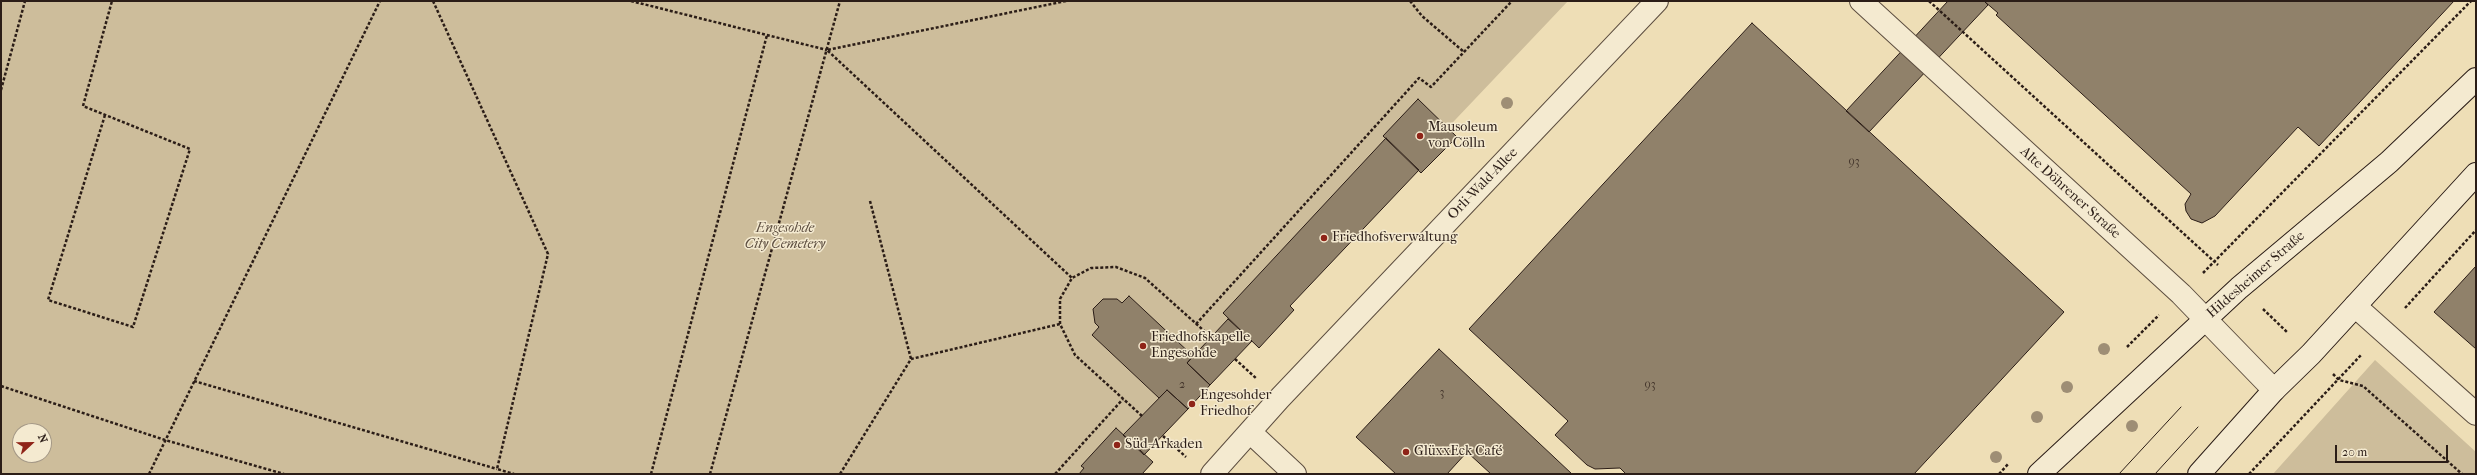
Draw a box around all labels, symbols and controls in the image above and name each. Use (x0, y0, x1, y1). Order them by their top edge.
place label: Mausoleum von Cölln (1428, 120, 1498, 152)
marker: Mausoleum von Cölln (1415, 131, 1425, 141)
street label: Alte Döhrener Straße (2016, 143, 2124, 243)
street label: Orli-Wald-Allee (1445, 145, 1521, 223)
house number: 93 (1848, 155, 1860, 169)
park label: Engesohde City Cemetery (745, 221, 825, 254)
street label: Hildesheimer Straße (2204, 228, 2308, 322)
place label: Friedhofsverwaltung (1332, 230, 1457, 246)
marker: Friedhofsverwaltung (1319, 233, 1329, 243)
place label: Friedhofskapelle Engesohde (1151, 330, 1250, 362)
marker: Friedhofskapelle Engesohde (1138, 341, 1148, 351)
house number: 2 (1179, 378, 1185, 392)
house number: 93 (1644, 378, 1656, 392)
house number: 3 (1440, 386, 1444, 400)
place label: Engesohder Friedhof (1200, 388, 1272, 420)
marker: Engesohder Friedhof (1187, 399, 1197, 409)
north arrow (12, 423, 52, 463)
text: N (35, 432, 50, 445)
place label: Süd-Arkaden (1125, 437, 1203, 453)
scale bar (2337, 437, 2450, 463)
marker: Süd-Arkaden (1112, 440, 1122, 450)
place label: GlüxxEck Café (1414, 444, 1502, 460)
text: 20 m (2342, 445, 2367, 459)
marker: GlüxxEck Café (1401, 447, 1411, 457)

